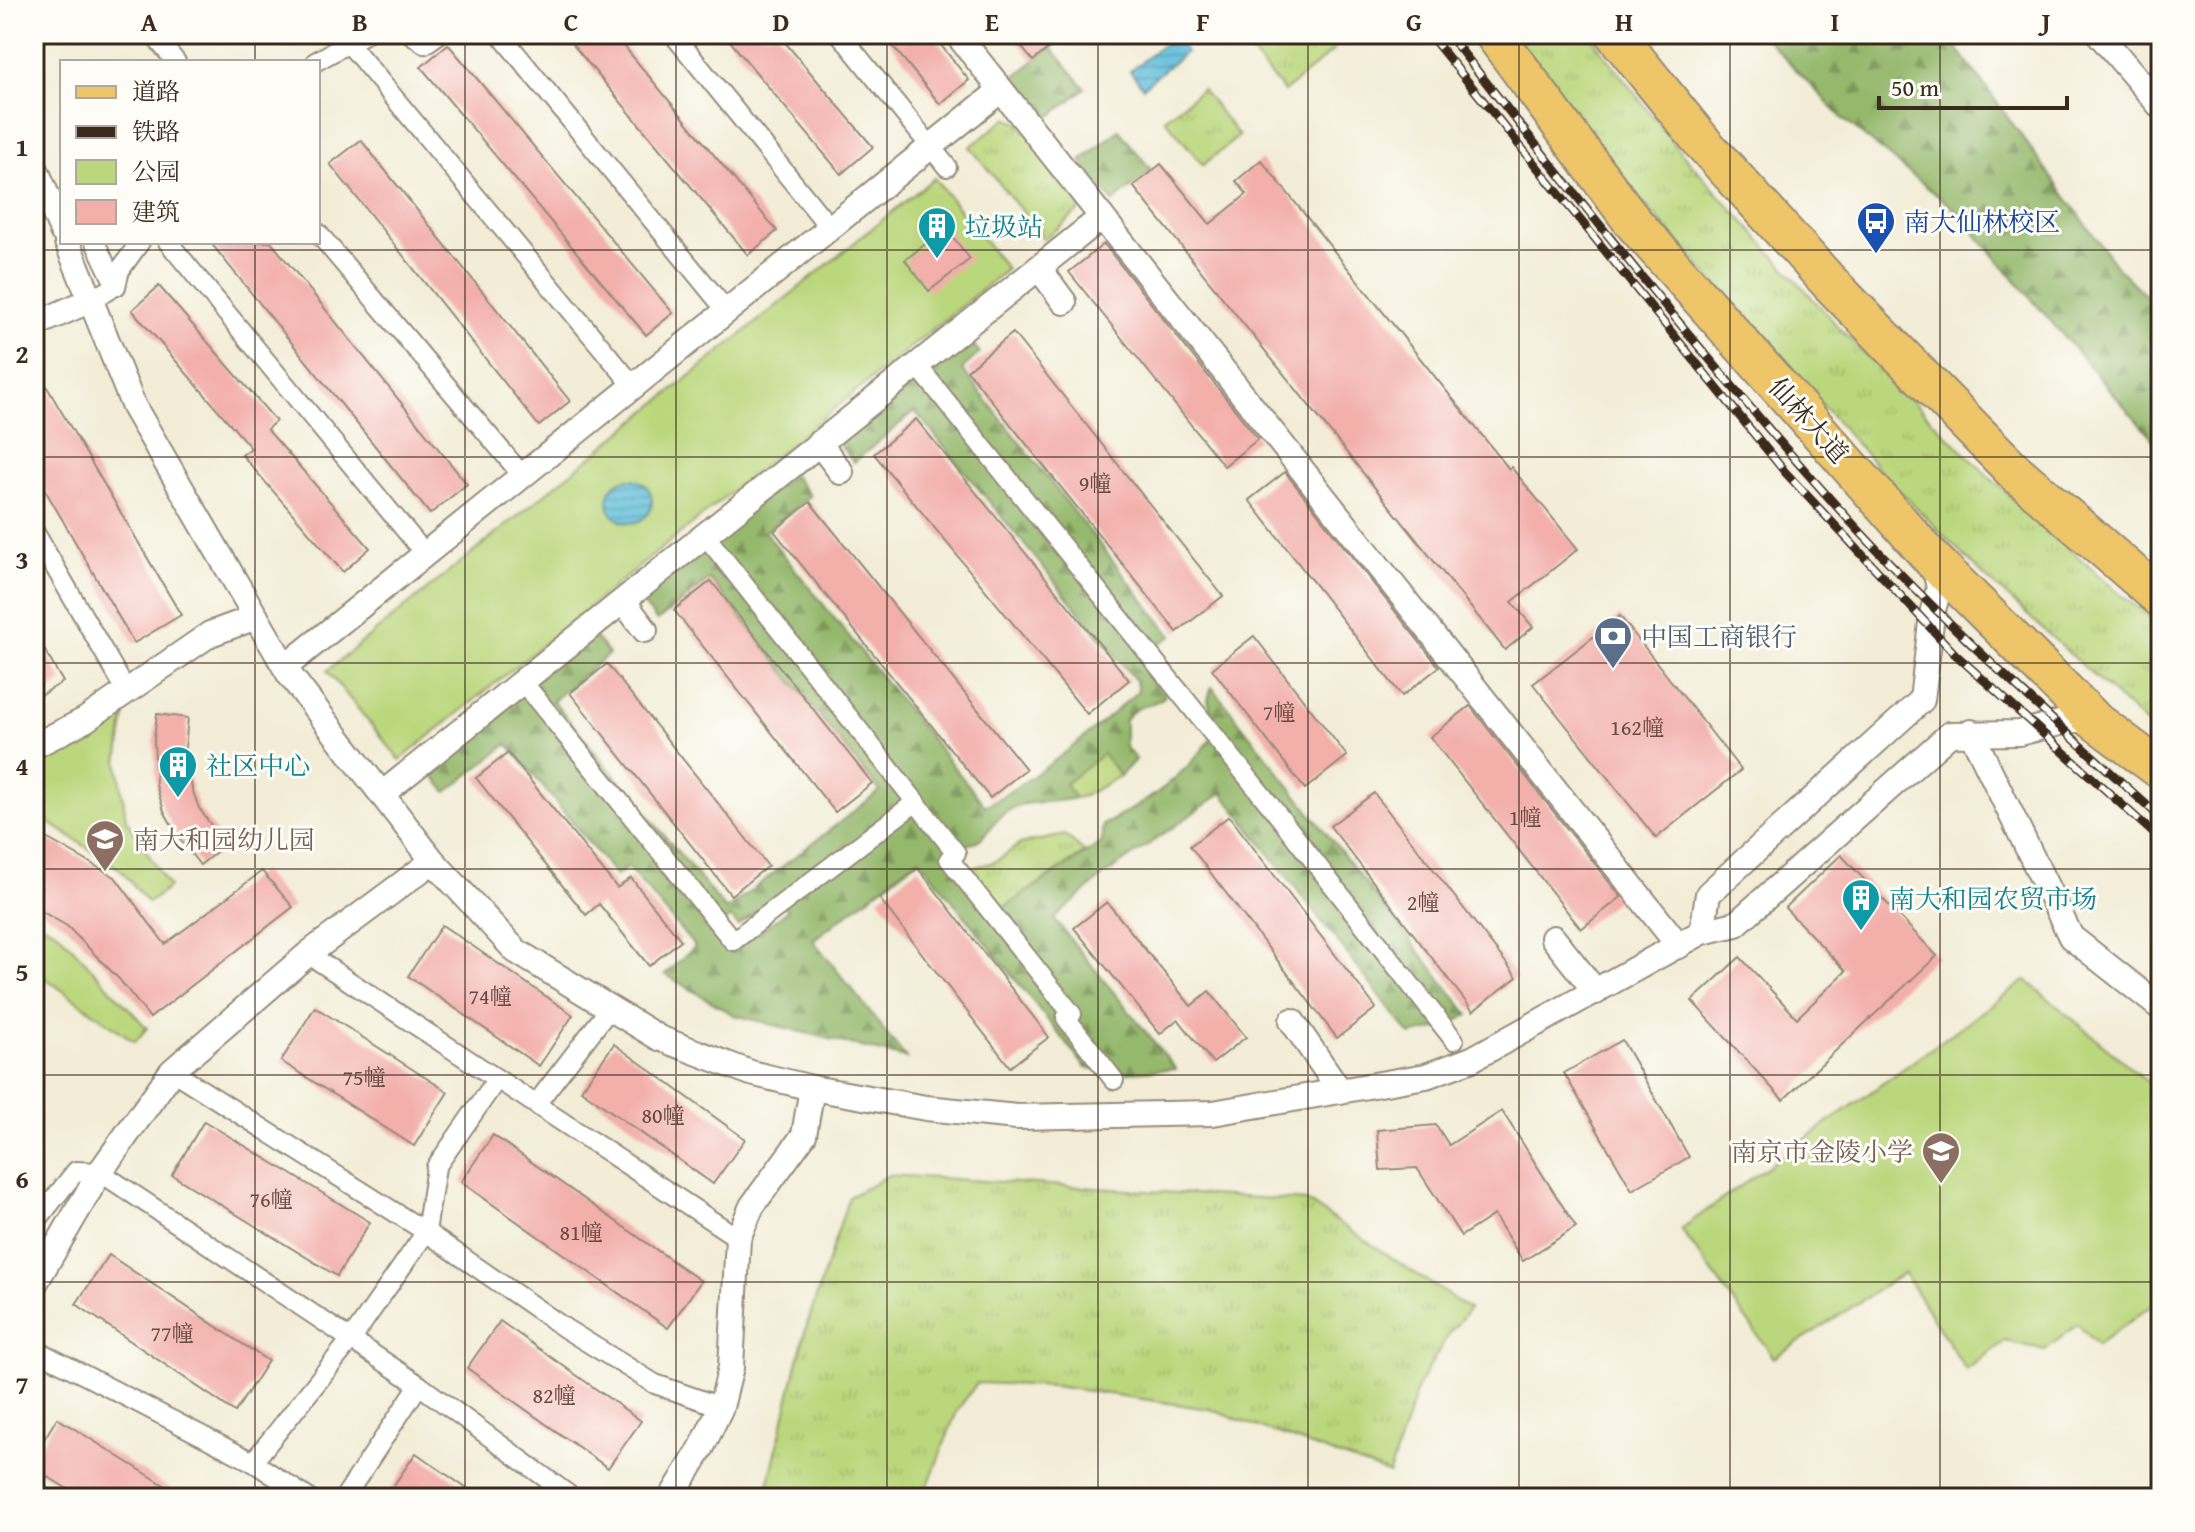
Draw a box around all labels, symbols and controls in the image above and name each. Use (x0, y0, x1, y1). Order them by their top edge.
text: A (141, 2, 158, 41)
text: B (352, 2, 368, 41)
text: C (564, 2, 578, 41)
text: D (773, 2, 789, 41)
text: E (985, 2, 999, 41)
text: F (1196, 2, 1210, 41)
text: G (1406, 2, 1422, 41)
text: H (1615, 2, 1633, 41)
text: I (1831, 2, 1839, 41)
text: J (2038, 2, 2051, 41)
legend (60, 60, 320, 244)
scale bar (1879, 60, 2067, 110)
text: 50 m (1891, 70, 1939, 105)
text: 道路 (132, 74, 180, 109)
text: 铁路 (132, 114, 180, 149)
text: 1 (15, 127, 29, 166)
text: 公园 (132, 154, 180, 189)
text: 建筑 (132, 194, 180, 229)
bus stop icon: 南大仙林校区 (1855, 200, 1897, 255)
place label: 南大仙林校区 (1904, 202, 2060, 241)
building icon: 垃圾站 (916, 205, 958, 260)
place label: 垃圾站 (965, 207, 1043, 246)
text: 2 (15, 334, 29, 373)
street label: 仙林大道 (1760, 368, 1858, 472)
house number: 9幢 (1079, 467, 1111, 499)
text: 3 (15, 540, 29, 579)
bank icon: 中国工商银行 (1592, 615, 1634, 670)
place label: 中国工商银行 (1641, 617, 1797, 656)
house number: 7幢 (1263, 696, 1295, 728)
house number: 162幢 (1610, 711, 1664, 743)
building icon: 社区中心 (157, 744, 199, 799)
text: 4 (15, 746, 29, 785)
place label: 社区中心 (206, 746, 310, 785)
house number: 1幢 (1509, 801, 1541, 833)
school or university icon: 南大和园幼儿园 (84, 818, 126, 873)
place label: 南大和园幼儿园 (133, 820, 315, 859)
building icon: 南大和园农贸市场 (1840, 877, 1882, 932)
place label: 南大和园农贸市场 (1889, 879, 2097, 918)
house number: 2幢 (1407, 886, 1439, 918)
text: 5 (15, 952, 29, 991)
house number: 74幢 (468, 980, 512, 1012)
house number: 75幢 (342, 1061, 386, 1093)
house number: 80幢 (641, 1099, 685, 1131)
school or university icon: 南京市金陵小学 (1920, 1130, 1962, 1185)
place label: 南京市金陵小学 (1731, 1132, 1913, 1171)
text: 6 (15, 1159, 29, 1198)
house number: 76幢 (249, 1183, 293, 1215)
house number: 81幢 (559, 1216, 603, 1248)
house number: 77幢 (150, 1317, 194, 1349)
text: 7 (15, 1365, 29, 1404)
house number: 82幢 (532, 1379, 576, 1411)

